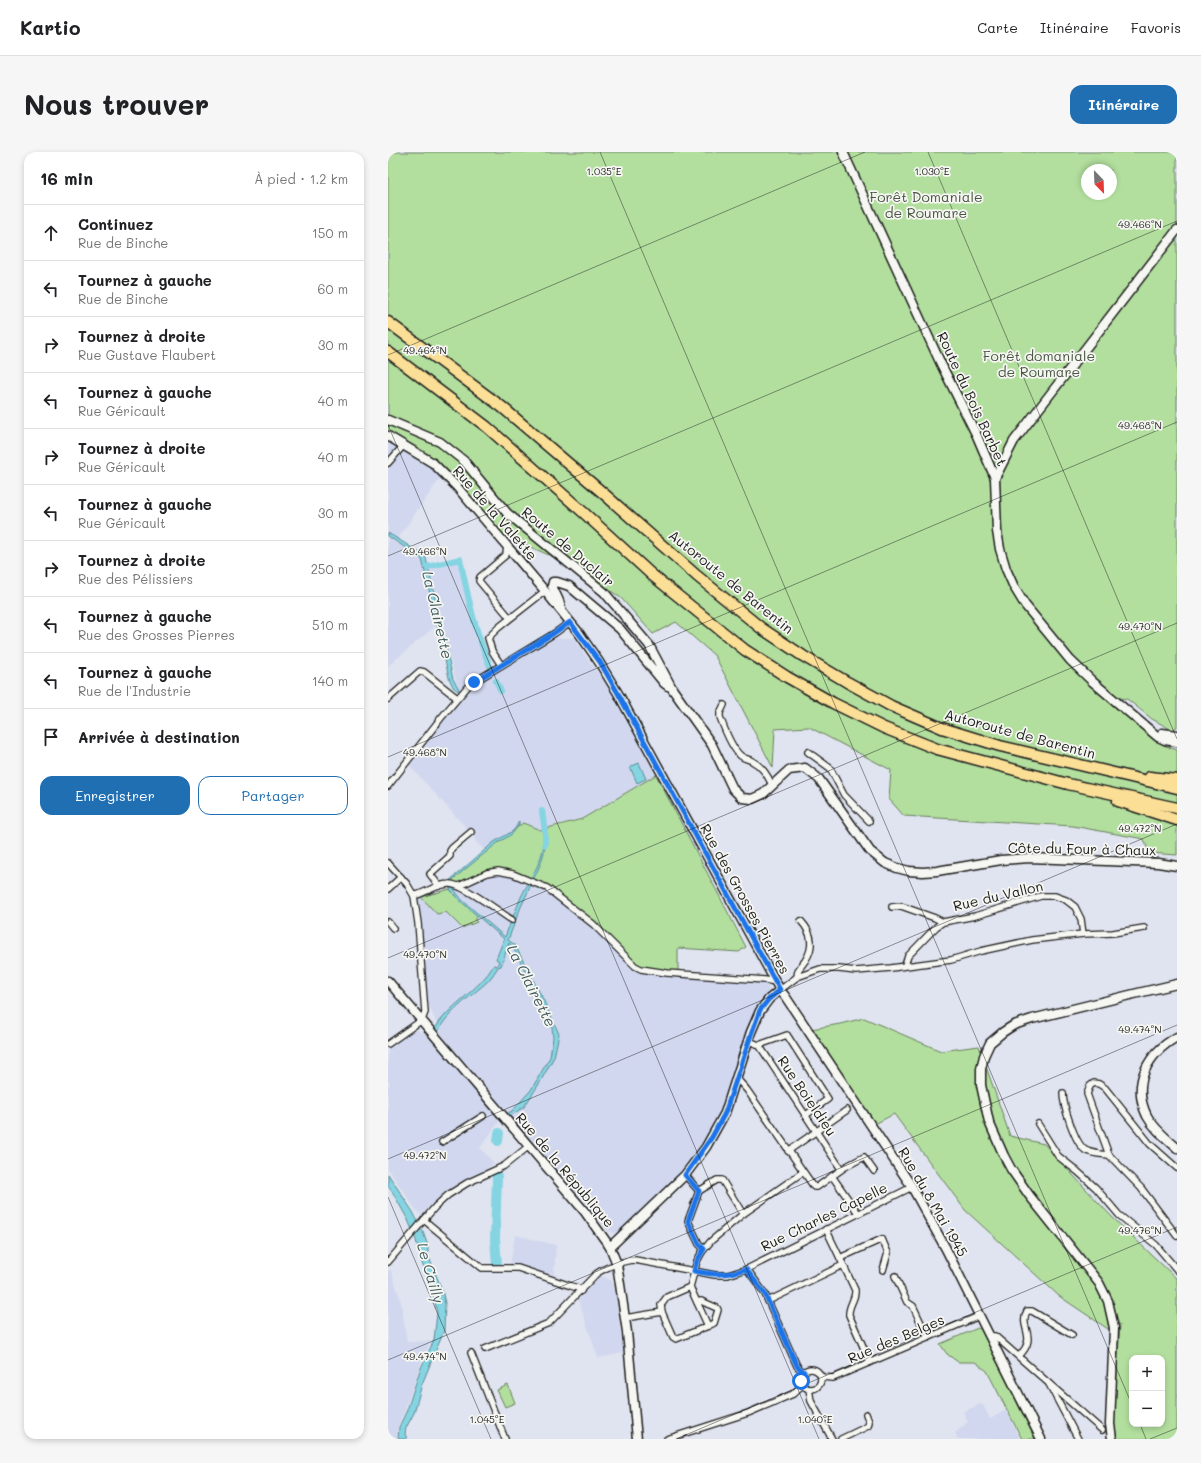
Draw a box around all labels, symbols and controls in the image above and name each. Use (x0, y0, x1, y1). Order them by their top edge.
text: Kartio (20, 15, 80, 40)
text: Carte (977, 18, 1018, 37)
text: Itinéraire (1040, 18, 1109, 37)
text: Favoris (1131, 18, 1181, 37)
button: Itinéraire (1070, 85, 1177, 124)
text: Nous trouver (24, 86, 209, 122)
text: 1.035°E (587, 164, 622, 178)
text: 1.030°E (914, 164, 950, 178)
north arrow (1081, 164, 1117, 200)
text: 16 min (40, 167, 93, 189)
text: À pied · 1.2 km (254, 170, 348, 187)
park label: Forêt Domaniale de Roumare (869, 187, 983, 222)
text: Continuez (78, 214, 153, 234)
text: 49.466°N (1118, 217, 1162, 231)
icon: ahead (40, 222, 62, 244)
text: 150 m (312, 224, 348, 241)
text: Rue de Binche (78, 234, 168, 251)
text: Tournez à gauche (78, 270, 212, 290)
icon: left (40, 278, 62, 300)
text: 60 m (318, 280, 348, 297)
text: Rue de Binche (78, 290, 168, 307)
text: Tournez à droite (78, 326, 206, 346)
street label: Route du Bois Barbet (933, 329, 1012, 469)
icon: right (40, 334, 62, 356)
text: 30 m (318, 336, 348, 353)
text: 49.464°N (403, 343, 447, 357)
text: Rue Gustave Flaubert (78, 346, 216, 363)
park label: Forêt domaniale de Roumare (983, 346, 1095, 381)
text: Tournez à gauche (78, 382, 212, 402)
icon: left (40, 390, 62, 412)
text: 40 m (318, 392, 348, 409)
text: Rue Géricault (78, 402, 166, 419)
text: 49.468°N (1118, 418, 1162, 432)
text: Tournez à droite (78, 438, 206, 458)
icon: right (40, 446, 62, 468)
text: 40 m (318, 448, 348, 465)
text: Rue Géricault (78, 458, 166, 475)
street label: Rue de la Valette (449, 461, 542, 564)
text: Tournez à gauche (78, 494, 212, 514)
icon: left (40, 502, 62, 524)
street label: Route de Duclair (518, 502, 619, 591)
text: 30 m (318, 504, 348, 521)
text: Rue Géricault (78, 514, 166, 531)
street label: Autoroute de Barentin (665, 525, 798, 638)
text: 49.466°N (403, 544, 447, 558)
text: Tournez à droite (78, 550, 206, 570)
icon: right (40, 558, 62, 580)
text: 250 m (311, 560, 348, 577)
water label: La Clairette (418, 569, 458, 661)
text: Rue des Pélissiers (78, 570, 193, 587)
text: Tournez à gauche (78, 606, 212, 626)
icon: left (40, 614, 62, 636)
text: 510 m (312, 616, 348, 633)
text: 49.470°N (1118, 619, 1162, 633)
text: Rue des Grosses Pierres (78, 626, 235, 643)
text: Tournez à gauche (78, 662, 212, 682)
icon: left (40, 670, 62, 692)
text: 140 m (312, 672, 348, 689)
route end (465, 673, 483, 691)
text: Rue de l'Industrie (78, 682, 191, 699)
street label: Autoroute de Barentin (943, 704, 1098, 763)
icon: arrive (40, 726, 62, 748)
text: Arrivée à destination (78, 727, 240, 747)
text: 49.468°N (403, 745, 447, 759)
button: Enregistrer (40, 776, 190, 815)
button: Partager (198, 776, 348, 815)
street label: Rue des Grosses Pierres (696, 820, 795, 977)
text: 49.472°N (1119, 821, 1161, 835)
street label: Côte du Four à Chaux (1008, 838, 1156, 859)
street label: Rue du Vallon (951, 876, 1045, 915)
water label: La Clairette (503, 941, 561, 1030)
text: 49.470°N (403, 947, 447, 961)
text: 49.474°N (1118, 1022, 1162, 1036)
street label: Rue Boieldieu (774, 1052, 841, 1139)
street label: Rue de la République (512, 1108, 619, 1231)
street label: Rue du 8 Mai 1945 (894, 1144, 972, 1260)
text: 49.472°N (404, 1148, 446, 1162)
street label: Rue Charles Capelle (757, 1178, 890, 1255)
text: 49.476°N (1118, 1223, 1162, 1237)
water label: Le Cailly (413, 1240, 449, 1305)
street label: Rue des Belges (845, 1310, 947, 1367)
text: 49.474°N (403, 1349, 447, 1363)
map controls (1129, 1355, 1165, 1427)
button: + (1129, 1355, 1165, 1391)
route start (792, 1372, 810, 1390)
button: − (1129, 1391, 1165, 1427)
text: 1.045°E (470, 1412, 505, 1426)
text: 1.040°E (797, 1412, 833, 1426)

